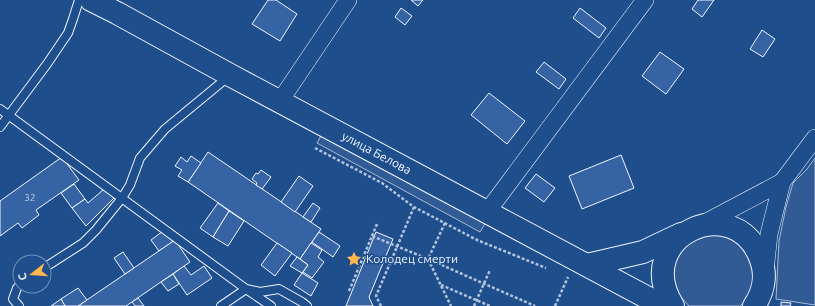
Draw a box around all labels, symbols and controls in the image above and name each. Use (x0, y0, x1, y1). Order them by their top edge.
street label: улица Белова (340, 129, 414, 176)
house number: 32 (24, 192, 36, 203)
place icon: Колодец смерти (345, 250, 363, 268)
place label: Колодец смерти (366, 252, 458, 265)
north arrow (12, 254, 52, 294)
text: С (16, 272, 29, 282)

